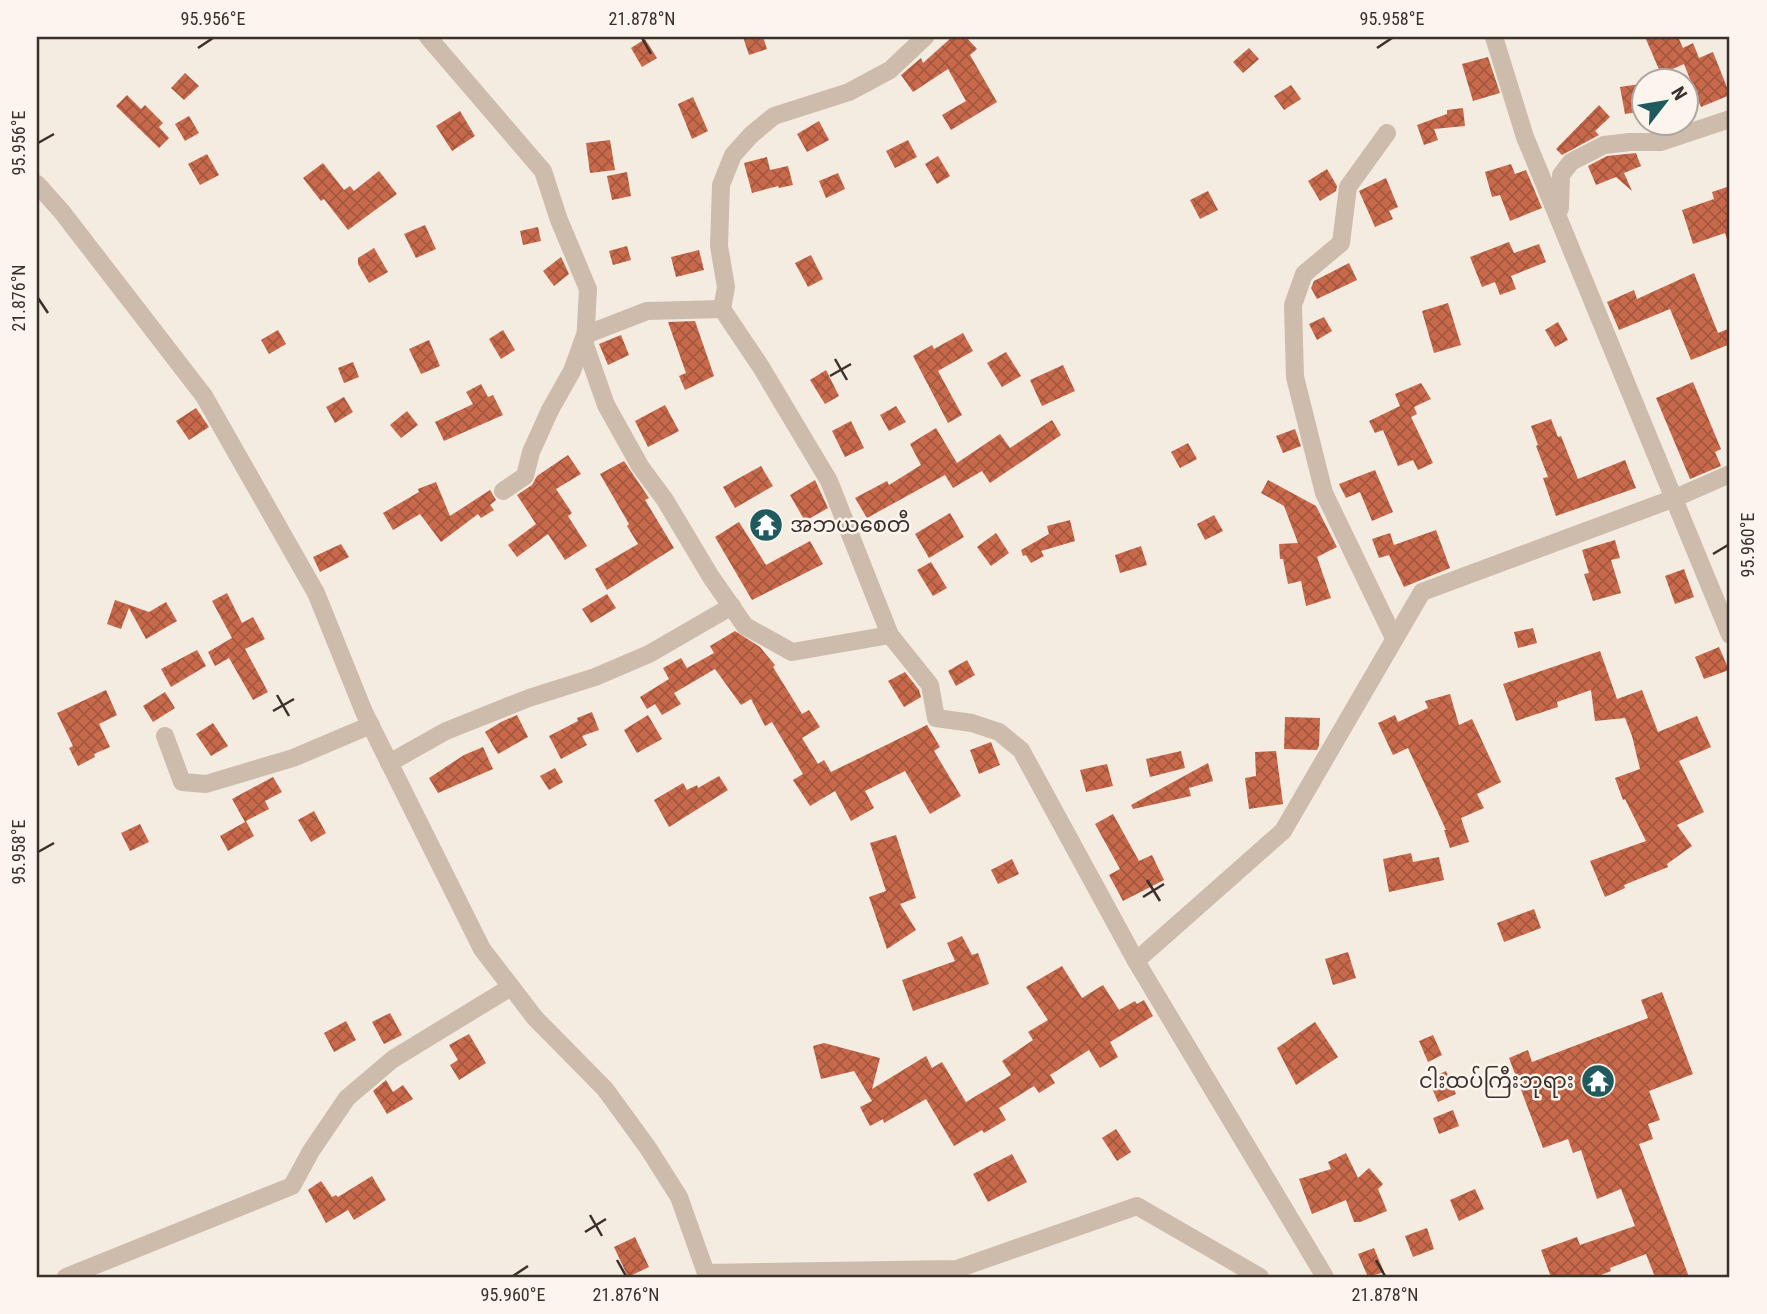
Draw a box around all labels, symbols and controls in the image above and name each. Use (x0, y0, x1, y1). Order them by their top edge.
text: 95.956°E (181, 8, 245, 29)
text: 21.878°N (608, 8, 676, 29)
text: 95.958°E (1360, 8, 1424, 29)
north arrow (1630, 66, 1700, 136)
text: N (1666, 83, 1692, 104)
text: 95.956°E (8, 111, 29, 175)
text: 21.876°N (8, 264, 29, 332)
temple icon: အဘယစေတီ (747, 506, 785, 544)
place label: အဘယစေတီ (790, 509, 910, 537)
text: 95.960°E (1737, 513, 1758, 577)
text: 95.958°E (8, 820, 29, 884)
temple icon: ငါးထပ်ကြီးဘုရား (1579, 1062, 1617, 1100)
place label: ငါးထပ်ကြီးဘုရား (1419, 1065, 1574, 1098)
text: 95.960°E (481, 1284, 545, 1305)
text: 21.876°N (592, 1284, 660, 1305)
text: 21.878°N (1351, 1284, 1419, 1305)

